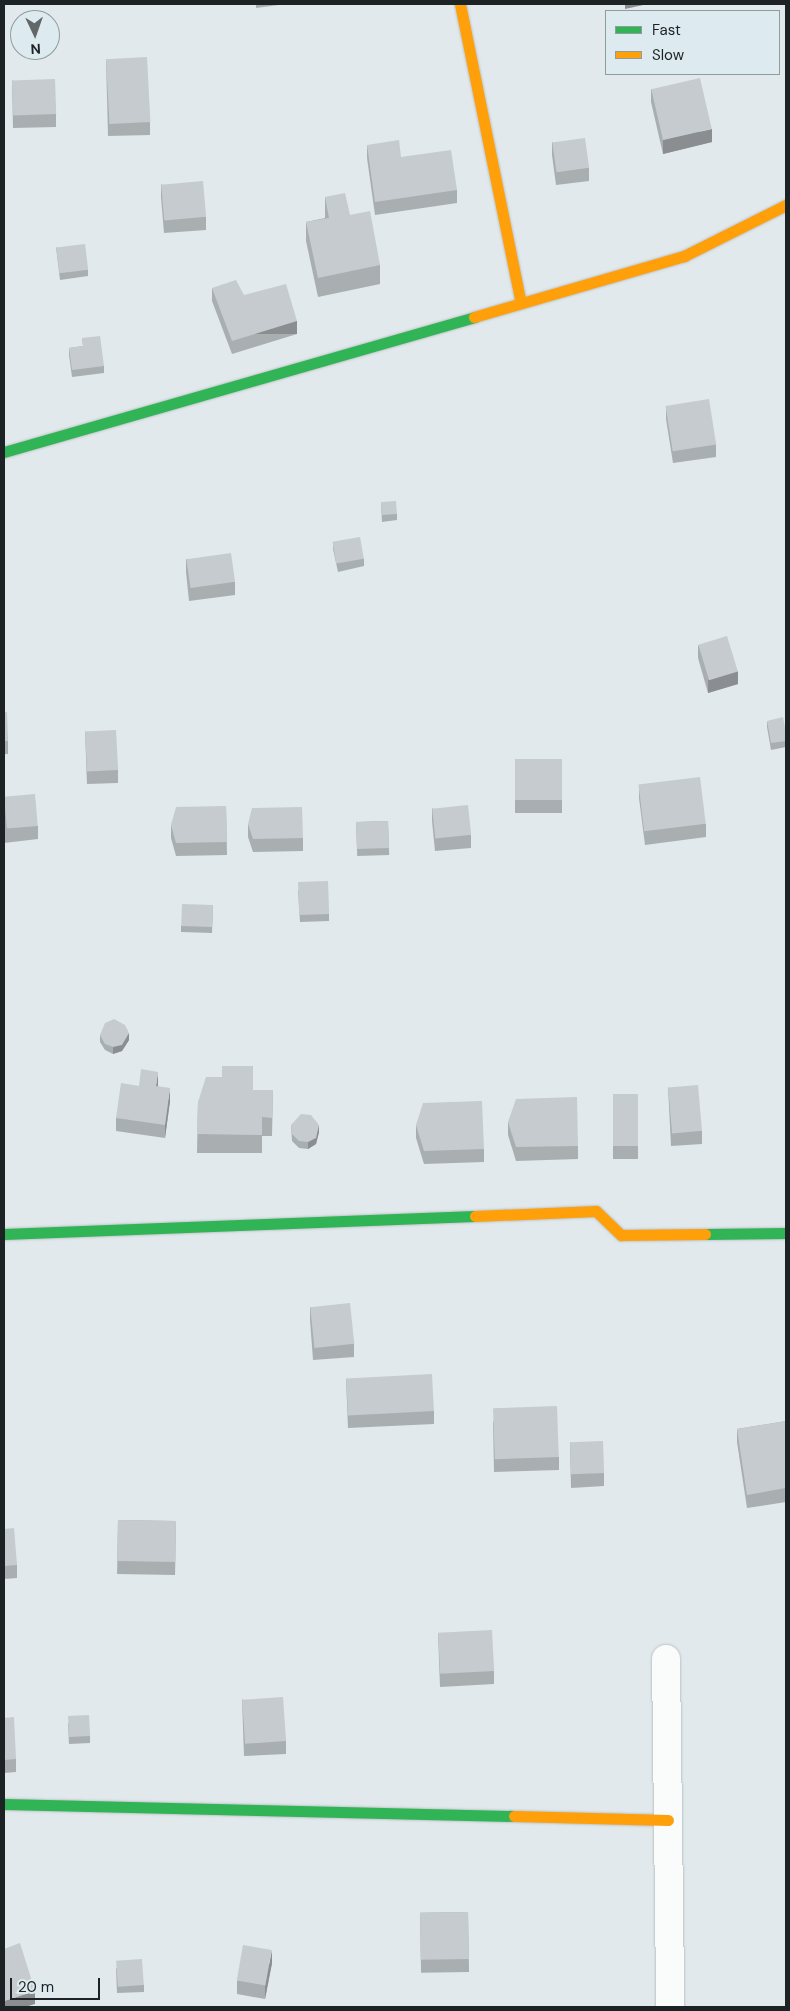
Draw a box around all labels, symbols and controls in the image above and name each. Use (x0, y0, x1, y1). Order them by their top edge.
north arrow (10, 10, 60, 60)
legend (605, 10, 780, 75)
text: Fast (652, 20, 681, 40)
text: N (30, 40, 41, 58)
text: Slow (652, 45, 684, 65)
scale bar (12, 1968, 102, 2000)
text: 20 m (18, 1977, 54, 1997)

